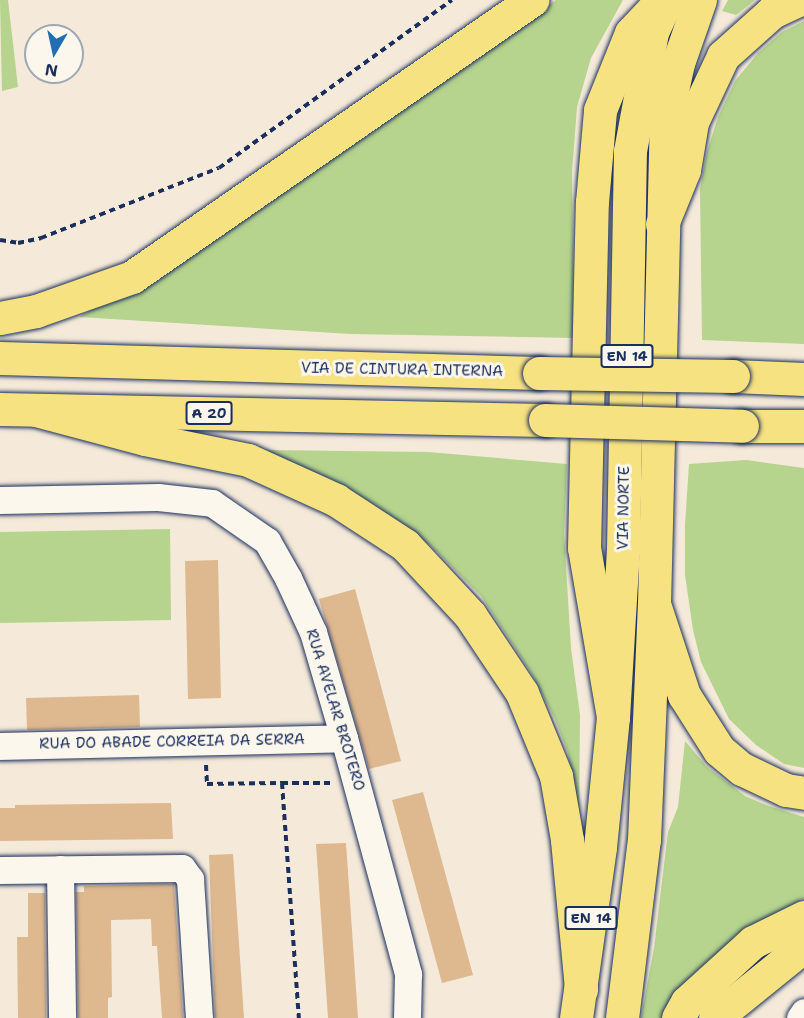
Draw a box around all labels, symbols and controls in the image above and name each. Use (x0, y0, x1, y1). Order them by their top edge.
north arrow (24, 24, 84, 84)
text: N (44, 59, 59, 82)
road number: EN 14 (600, 345, 654, 367)
street label: VIA DE CINTURA INTERNA (301, 359, 503, 381)
road number: A 20 (185, 402, 233, 424)
street label: VIA NORTE (614, 466, 634, 550)
street label: RUA AVELAR BROTERO (302, 627, 368, 793)
street label: RUA DO ABADE CORREIA DA SERRA (39, 731, 305, 753)
road number: EN 14 (564, 907, 618, 929)

